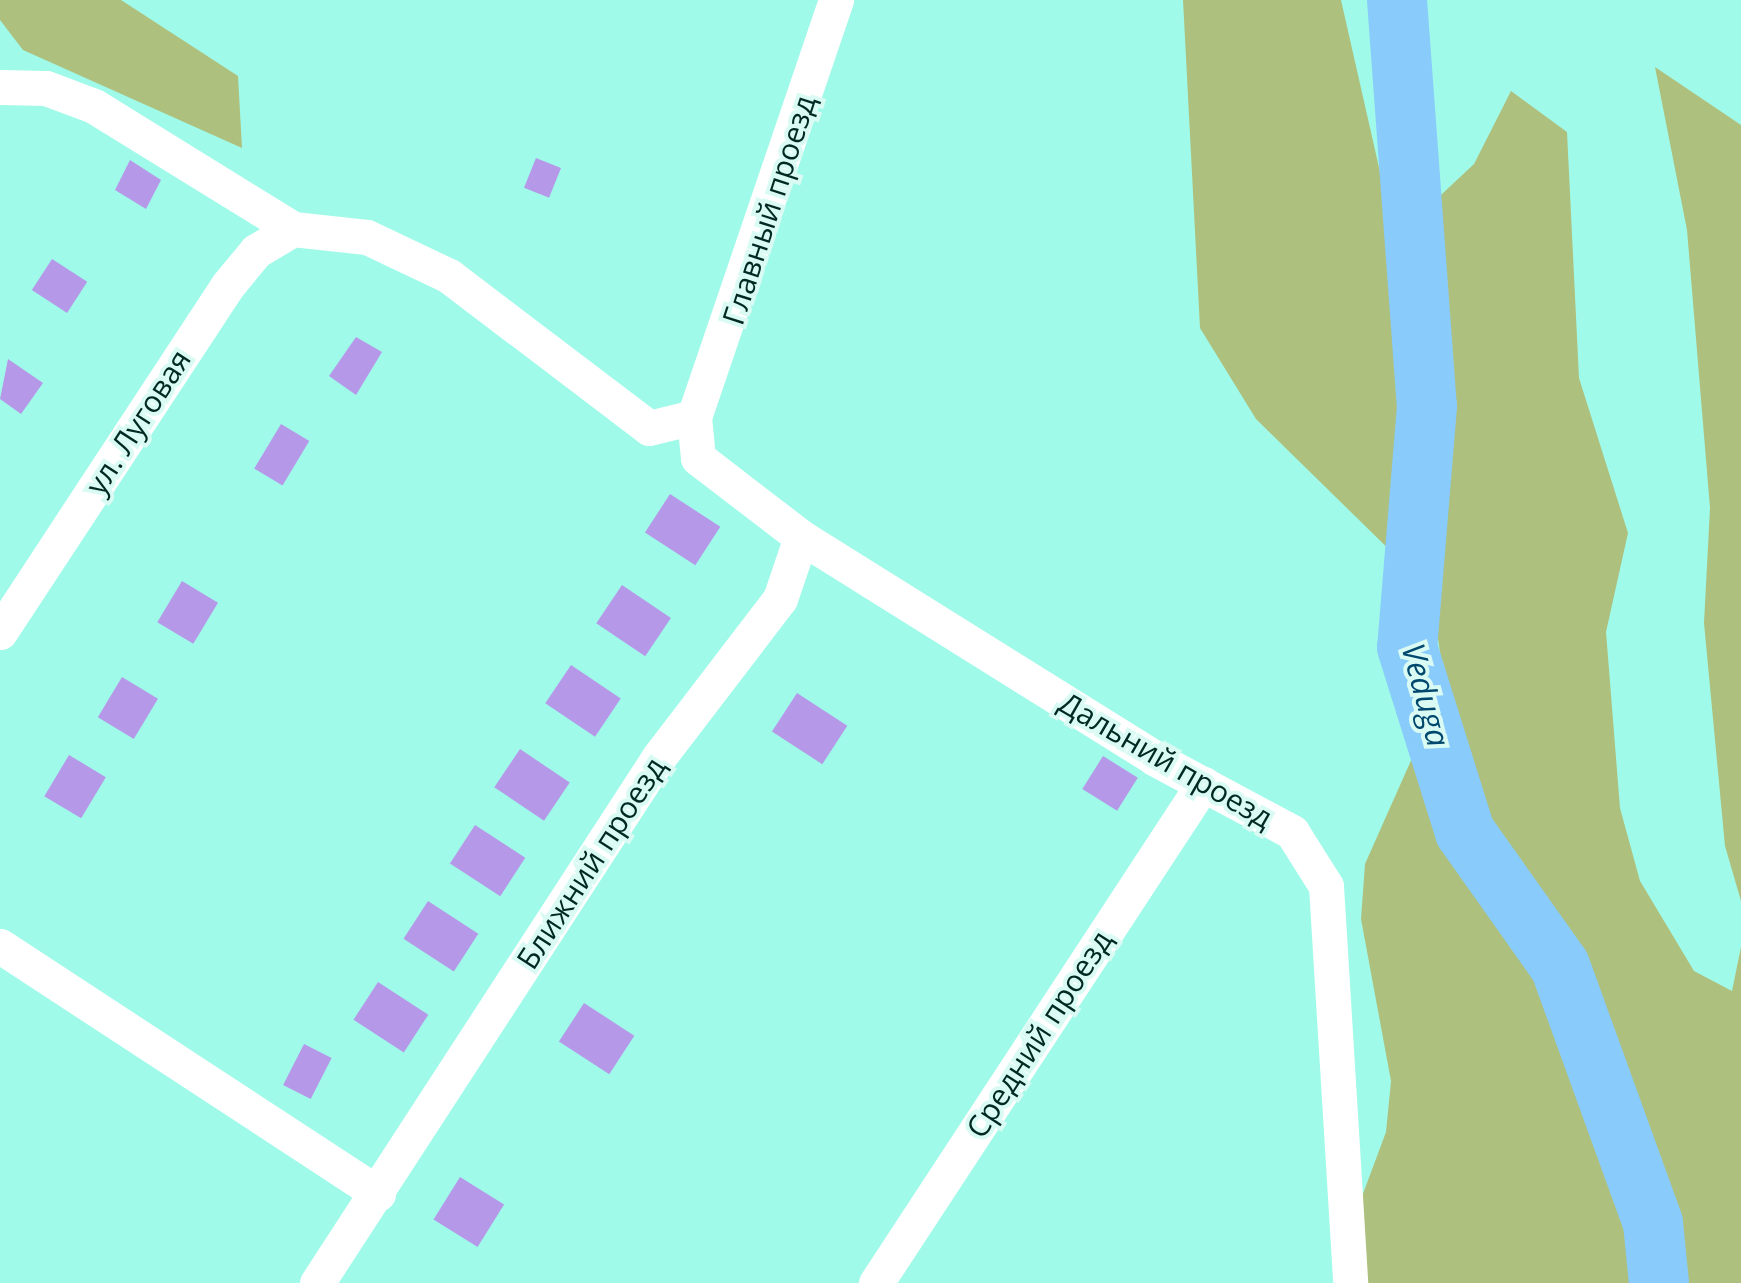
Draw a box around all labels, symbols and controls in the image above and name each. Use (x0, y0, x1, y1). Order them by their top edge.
street label: Главный проезд (715, 91, 823, 329)
street label: ул. Луговая (78, 343, 198, 501)
water label: Veduga (1394, 639, 1458, 751)
street label: Дальний проезд (1053, 684, 1279, 836)
street label: Ближний проезд (509, 750, 673, 976)
street label: Средний проезд (959, 924, 1119, 1144)

